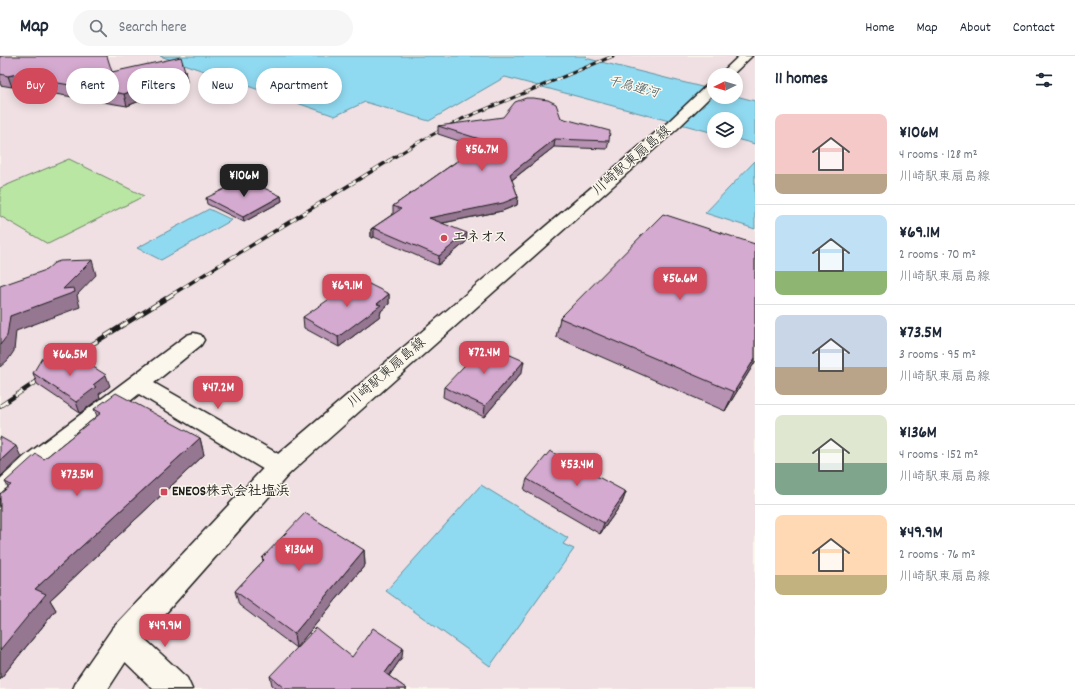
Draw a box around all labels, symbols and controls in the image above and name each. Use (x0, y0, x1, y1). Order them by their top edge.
search box (73, 10, 353, 46)
text: Map (20, 14, 49, 41)
icon: search (87, 17, 109, 39)
text: Search here (119, 17, 187, 39)
text: Home (865, 18, 894, 38)
text: Map (916, 18, 938, 38)
text: About (960, 18, 991, 38)
text: Contact (1013, 18, 1055, 38)
chip: Buy (12, 68, 58, 104)
chip: Rent (66, 68, 119, 104)
chip: Filters (127, 68, 190, 104)
chip: New (198, 68, 248, 104)
chip: Apartment (256, 68, 342, 104)
north arrow (707, 68, 743, 104)
map controls (707, 68, 743, 148)
text: 11 homes (775, 68, 828, 92)
icon: filters (1033, 69, 1055, 91)
water label: 千鳥運河 (605, 72, 662, 104)
button: layers (707, 112, 743, 148)
street label: 川崎駅東扇島線 (588, 121, 676, 201)
text: ¥106M (899, 122, 939, 146)
icon: home (807, 130, 855, 178)
pin: ¥56.7M (449, 138, 515, 172)
text: ¥56.7M (465, 141, 499, 160)
text: 4 rooms · 128 m² (899, 146, 977, 165)
pin: ¥106M (216, 164, 272, 198)
text: ¥106M (229, 167, 259, 186)
text: 川崎駅東扇島線 (899, 168, 990, 187)
text: ¥69.1M (899, 222, 940, 246)
place label: エネオス (452, 228, 507, 248)
icon: home (807, 231, 855, 279)
marker: エネオス (439, 233, 449, 243)
text: 2 rooms · 70 m² (899, 246, 976, 265)
pin: ¥56.6M (647, 267, 713, 301)
text: 川崎駅東扇島線 (899, 268, 990, 287)
text: ¥56.6M (663, 270, 697, 289)
pin: ¥69.1M (314, 274, 380, 308)
text: ¥69.1M (331, 277, 363, 296)
text: ¥73.5M (899, 322, 942, 346)
icon: home (807, 331, 855, 379)
street label: 川崎駅東扇島線 (343, 333, 431, 413)
pin: ¥72.4M (451, 341, 517, 375)
pin: ¥66.5M (37, 343, 103, 377)
text: ¥72.4M (468, 344, 500, 363)
text: ¥66.5M (53, 346, 87, 365)
text: 3 rooms · 95 m² (899, 346, 976, 365)
text: 川崎駅東扇島線 (899, 368, 990, 387)
pin: ¥47.2M (185, 376, 251, 410)
text: ¥47.2M (202, 379, 234, 398)
text: ¥136M (899, 422, 937, 446)
icon: home (807, 431, 855, 479)
text: 4 rooms · 152 m² (899, 446, 978, 465)
pin: ¥53.4M (544, 453, 610, 487)
text: ¥53.4M (560, 456, 594, 475)
pin: ¥73.5M (44, 463, 110, 497)
text: ¥73.5M (61, 466, 93, 485)
text: 川崎駅東扇島線 (899, 468, 990, 487)
place label: ENEOS株式会社塩浜 (172, 482, 290, 502)
marker: ENEOS株式会社塩浜 (159, 487, 169, 497)
text: ¥49.9M (899, 522, 943, 546)
icon: home (807, 531, 855, 579)
pin: ¥136M (271, 538, 327, 572)
text: ¥136M (285, 541, 313, 560)
text: 2 rooms · 76 m² (899, 546, 975, 565)
text: 川崎駅東扇島線 (899, 568, 990, 587)
pin: ¥49.9M (132, 614, 198, 648)
text: ¥49.9M (148, 617, 182, 636)

